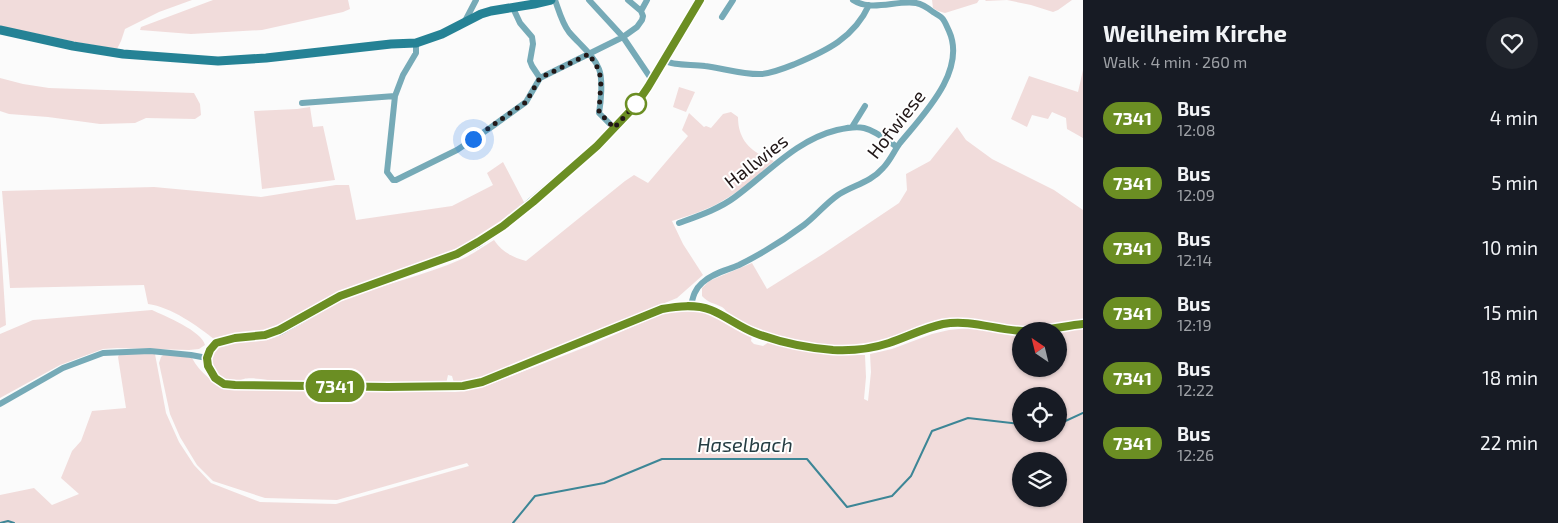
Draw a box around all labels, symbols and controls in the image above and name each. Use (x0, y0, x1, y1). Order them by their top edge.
button: heart (1486, 17, 1538, 69)
text: Weilheim Kirche (1103, 18, 1287, 47)
text: Walk · 4 min · 260 m (1103, 52, 1247, 71)
street label: Hofwiese (862, 85, 930, 163)
unlabelled marker (625, 93, 647, 115)
text: Bus (1177, 97, 1210, 120)
text: 4 min (1490, 106, 1538, 129)
text: 7341 (1113, 107, 1152, 129)
text: 12:08 (1177, 120, 1215, 139)
your location (461, 127, 486, 152)
street label: Hallwies (719, 129, 792, 193)
text: Bus (1177, 162, 1210, 185)
text: 5 min (1491, 171, 1538, 194)
text: 7341 (1113, 172, 1152, 194)
text: 12:09 (1177, 185, 1215, 204)
text: Bus (1177, 227, 1210, 250)
text: 10 min (1482, 236, 1538, 259)
text: 7341 (1113, 237, 1152, 259)
text: 12:14 (1177, 250, 1212, 269)
text: Bus (1177, 292, 1210, 315)
text: 15 min (1484, 301, 1538, 324)
text: 7341 (1113, 302, 1152, 324)
text: 12:19 (1177, 315, 1212, 334)
north arrow (1012, 322, 1068, 378)
map controls (1012, 322, 1067, 507)
text: Bus (1177, 357, 1210, 380)
text: 18 min (1482, 366, 1538, 389)
text: 7341 (1113, 367, 1152, 389)
line badge: 7341 (300, 370, 370, 402)
text: 7341 (316, 375, 354, 397)
text: 12:22 (1177, 380, 1214, 399)
button: locate (1012, 387, 1067, 442)
text: Bus (1177, 422, 1210, 445)
text: 22 min (1480, 431, 1538, 454)
water label: Haselbach (697, 432, 793, 456)
text: 7341 (1113, 432, 1152, 454)
text: 12:26 (1177, 445, 1214, 464)
button: layers (1012, 452, 1067, 507)

